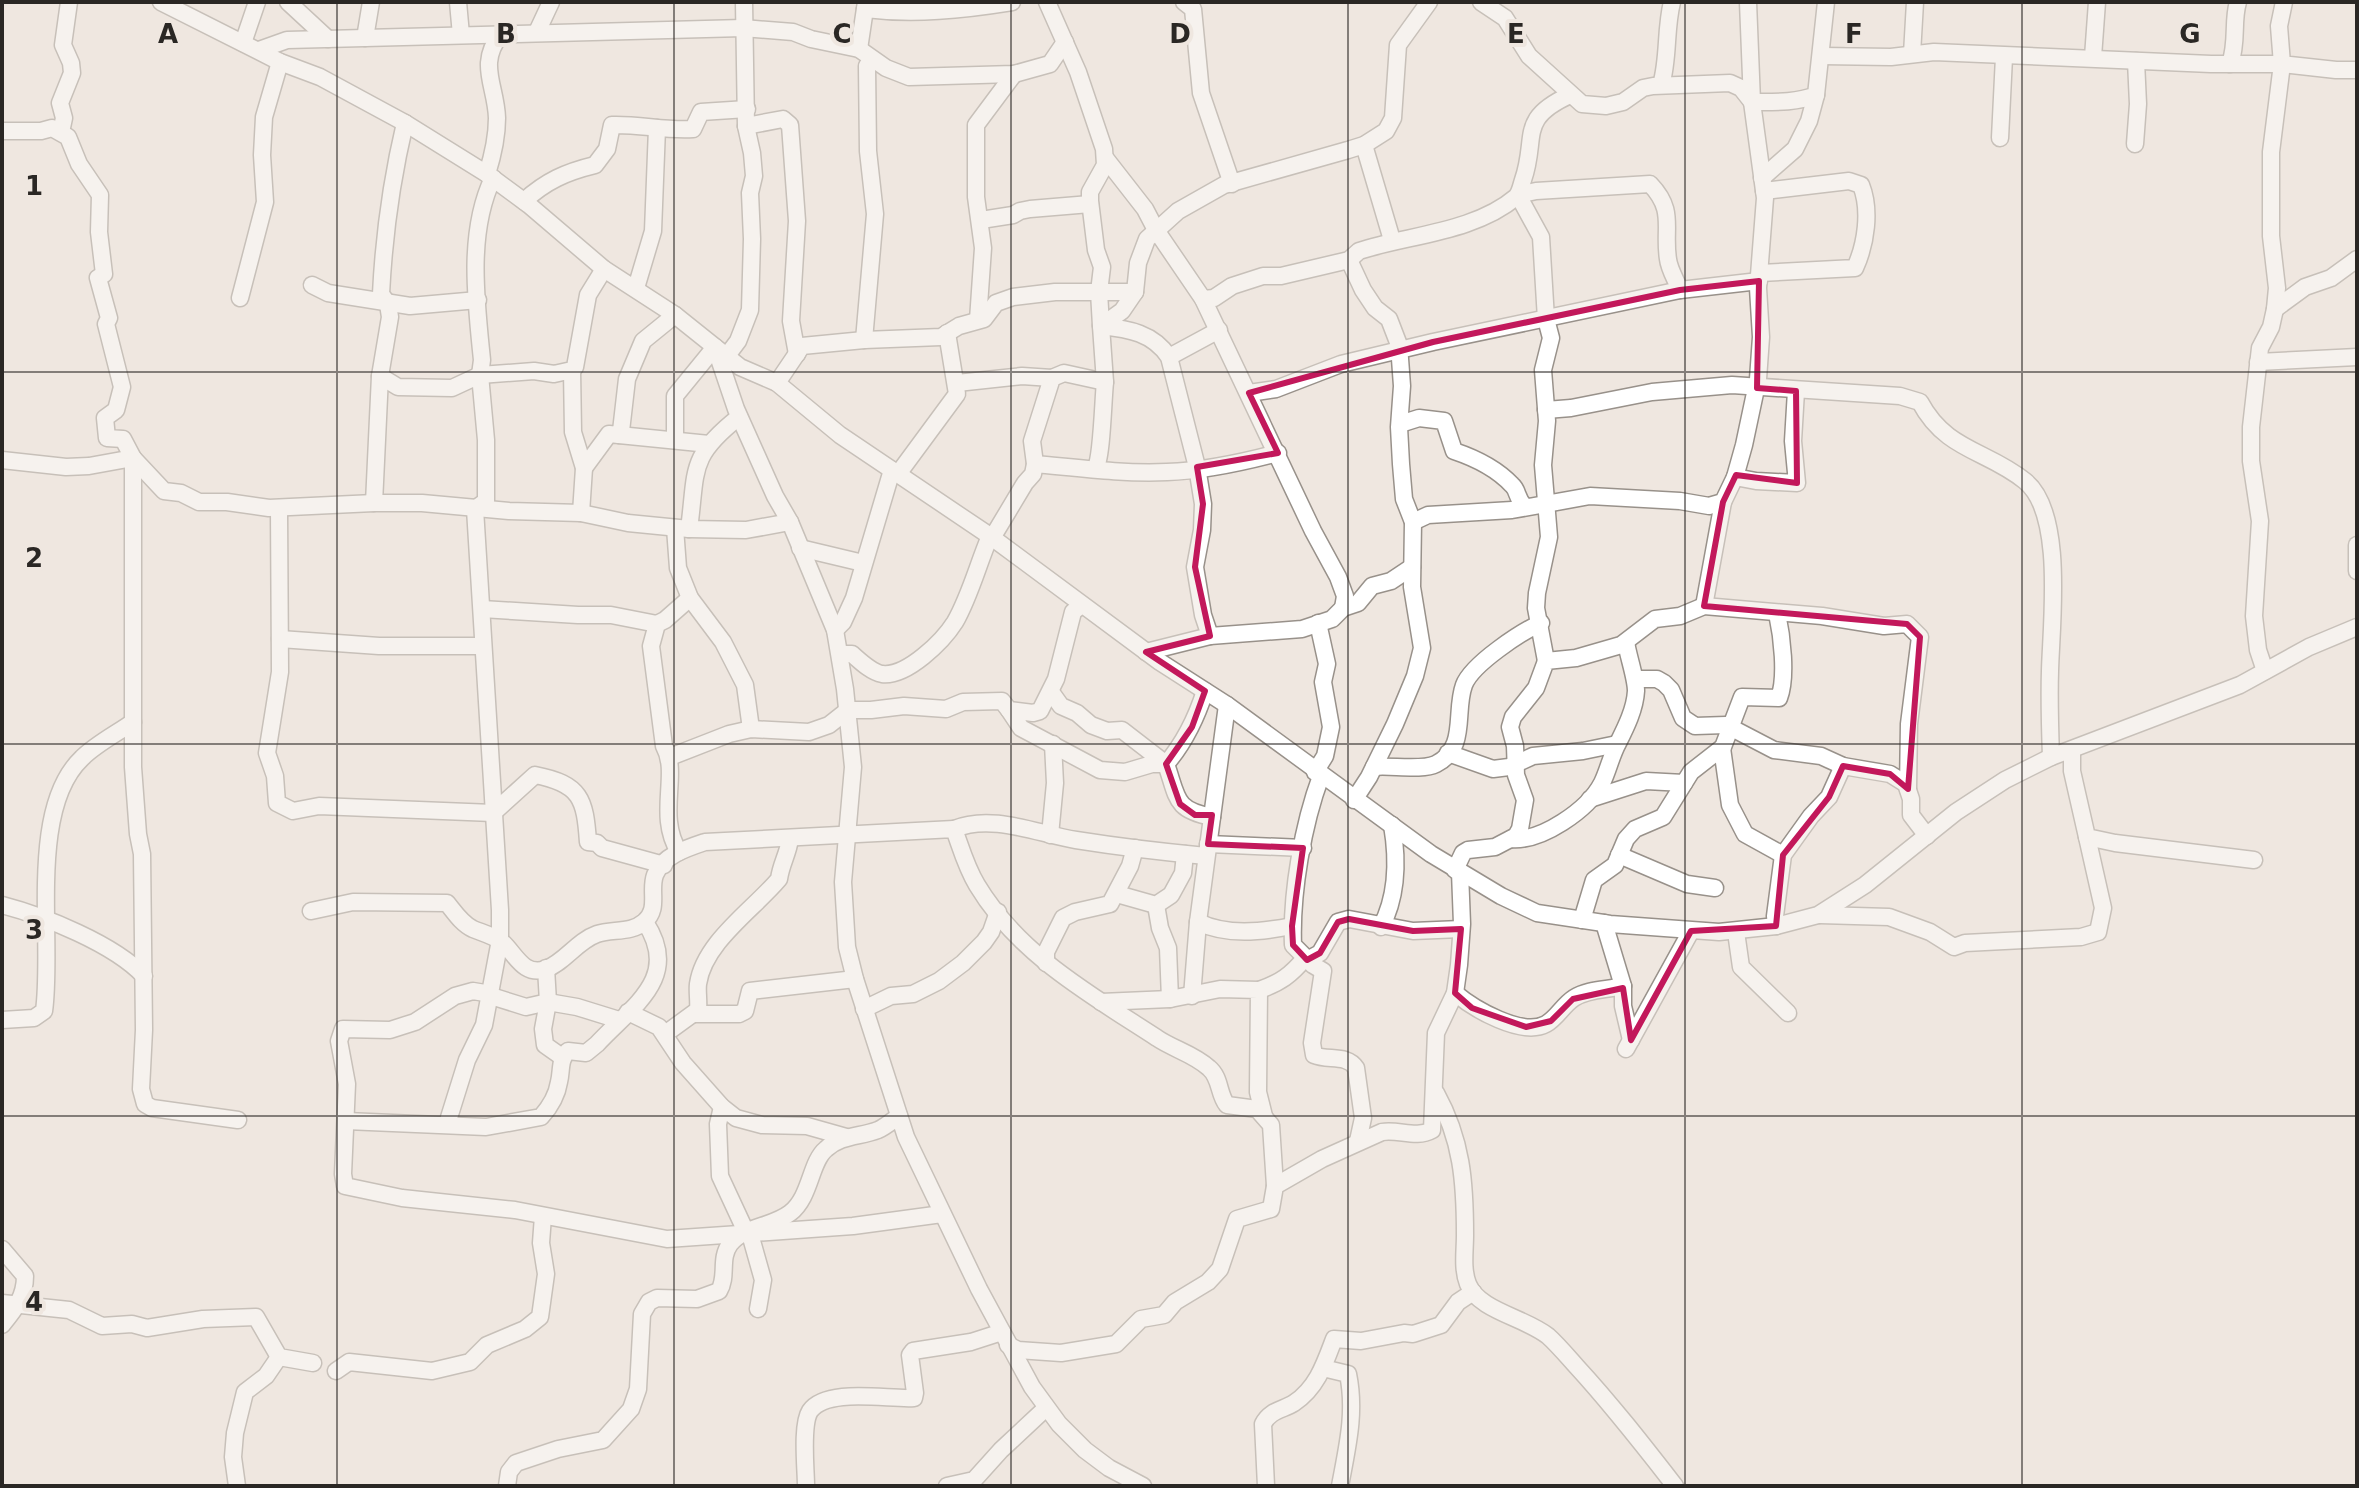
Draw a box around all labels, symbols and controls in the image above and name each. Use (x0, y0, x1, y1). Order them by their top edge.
text: A (158, 19, 178, 49)
text: B (496, 19, 516, 49)
text: C (832, 19, 852, 49)
text: D (1169, 19, 1191, 49)
text: E (1507, 19, 1525, 49)
text: F (1845, 19, 1863, 49)
text: G (2179, 19, 2201, 49)
text: 1 (25, 171, 43, 201)
text: 2 (25, 543, 43, 573)
text: 3 (25, 915, 43, 945)
text: 4 (25, 1287, 43, 1317)

